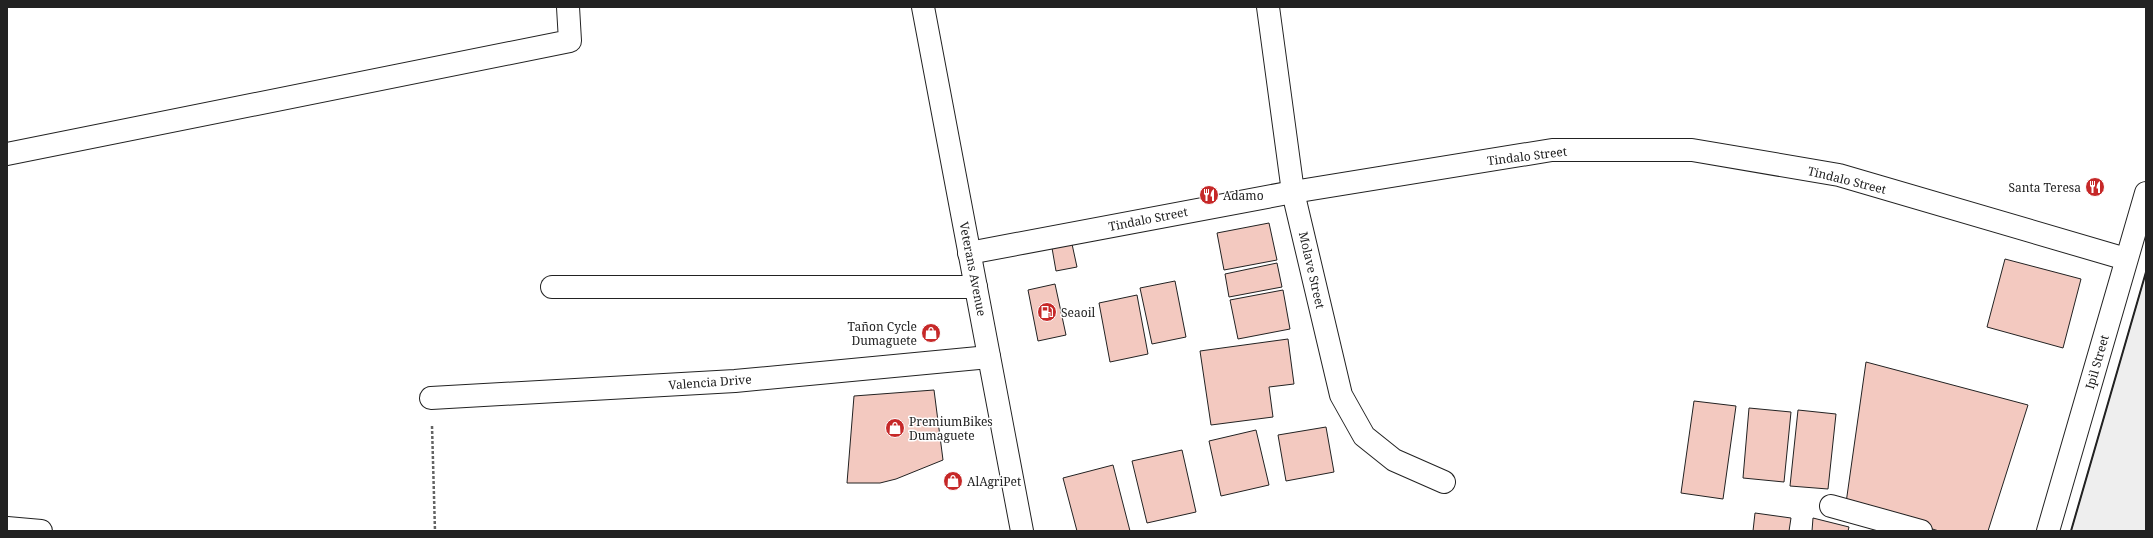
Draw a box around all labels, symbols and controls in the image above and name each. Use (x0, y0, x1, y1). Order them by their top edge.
street label: Tindalo Street (1486, 143, 1568, 169)
street label: Tindalo Street (1806, 162, 1888, 198)
restaurant icon: Santa Teresa (2084, 176, 2106, 198)
place label: Santa Teresa (2008, 179, 2081, 196)
restaurant icon: Adamo (1198, 184, 1220, 206)
place label: Adamo (1223, 187, 1264, 204)
street label: Tindalo Street (1107, 203, 1189, 235)
street label: Veterans Avenue (956, 220, 990, 318)
street label: Molave Street (1295, 230, 1329, 310)
fuel station icon: Seaoil (1036, 301, 1058, 323)
place label: Seaoil (1061, 304, 1095, 321)
place label: Tañon Cycle Dumaguete (848, 318, 917, 349)
shop icon: Tañon Cycle Dumaguete (920, 322, 942, 344)
street label: Ipil Street (2081, 333, 2113, 391)
street label: Valencia Drive (668, 371, 752, 393)
place label: PremiumBikes Dumaguete (909, 413, 993, 444)
shop icon: PremiumBikes Dumaguete (884, 417, 906, 439)
shop icon: AlAgriPet (942, 470, 964, 492)
place label: AlAgriPet (967, 473, 1021, 490)

